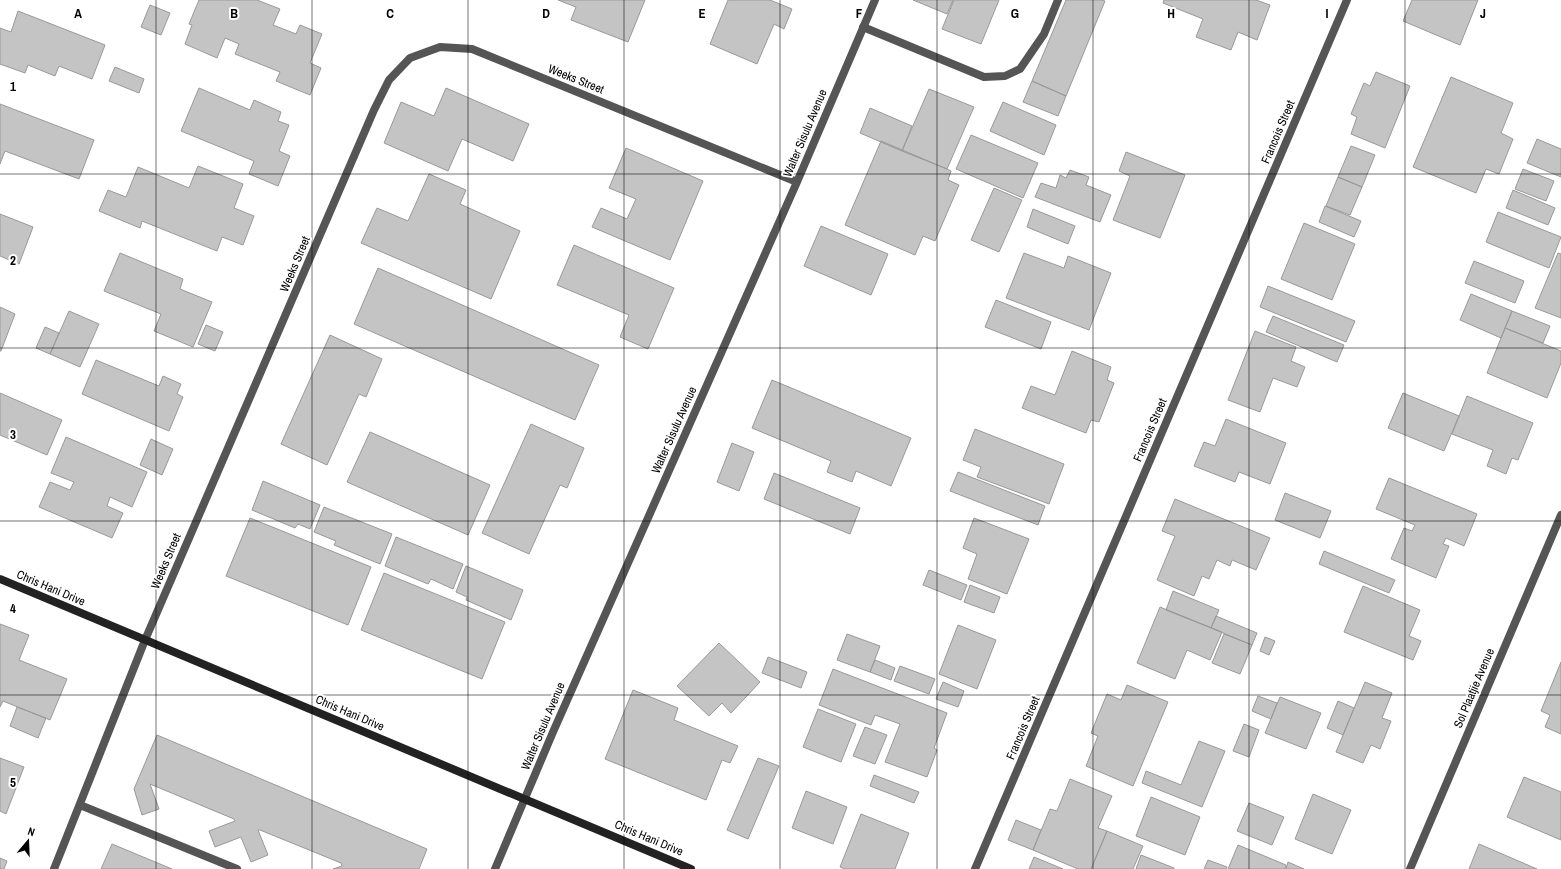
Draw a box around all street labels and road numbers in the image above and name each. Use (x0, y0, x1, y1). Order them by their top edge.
street label: Weeks Street (546, 61, 607, 98)
street label: Walter Sisulu Avenue (779, 87, 831, 179)
street label: Francois Street (1257, 98, 1299, 166)
street label: Weeks Street (276, 234, 314, 294)
street label: Walter Sisulu Avenue (648, 384, 700, 476)
street label: Francois Street (1129, 396, 1171, 464)
street label: Weeks Street (147, 531, 185, 591)
street label: Chris Hani Drive (14, 566, 88, 610)
street label: Sol Plaatjie Avenue (1450, 646, 1498, 730)
street label: Walter Sisulu Avenue (517, 680, 569, 772)
street label: Chris Hani Drive (313, 691, 387, 735)
street label: Francois Street (1002, 694, 1044, 762)
street label: Chris Hani Drive (612, 816, 686, 860)

